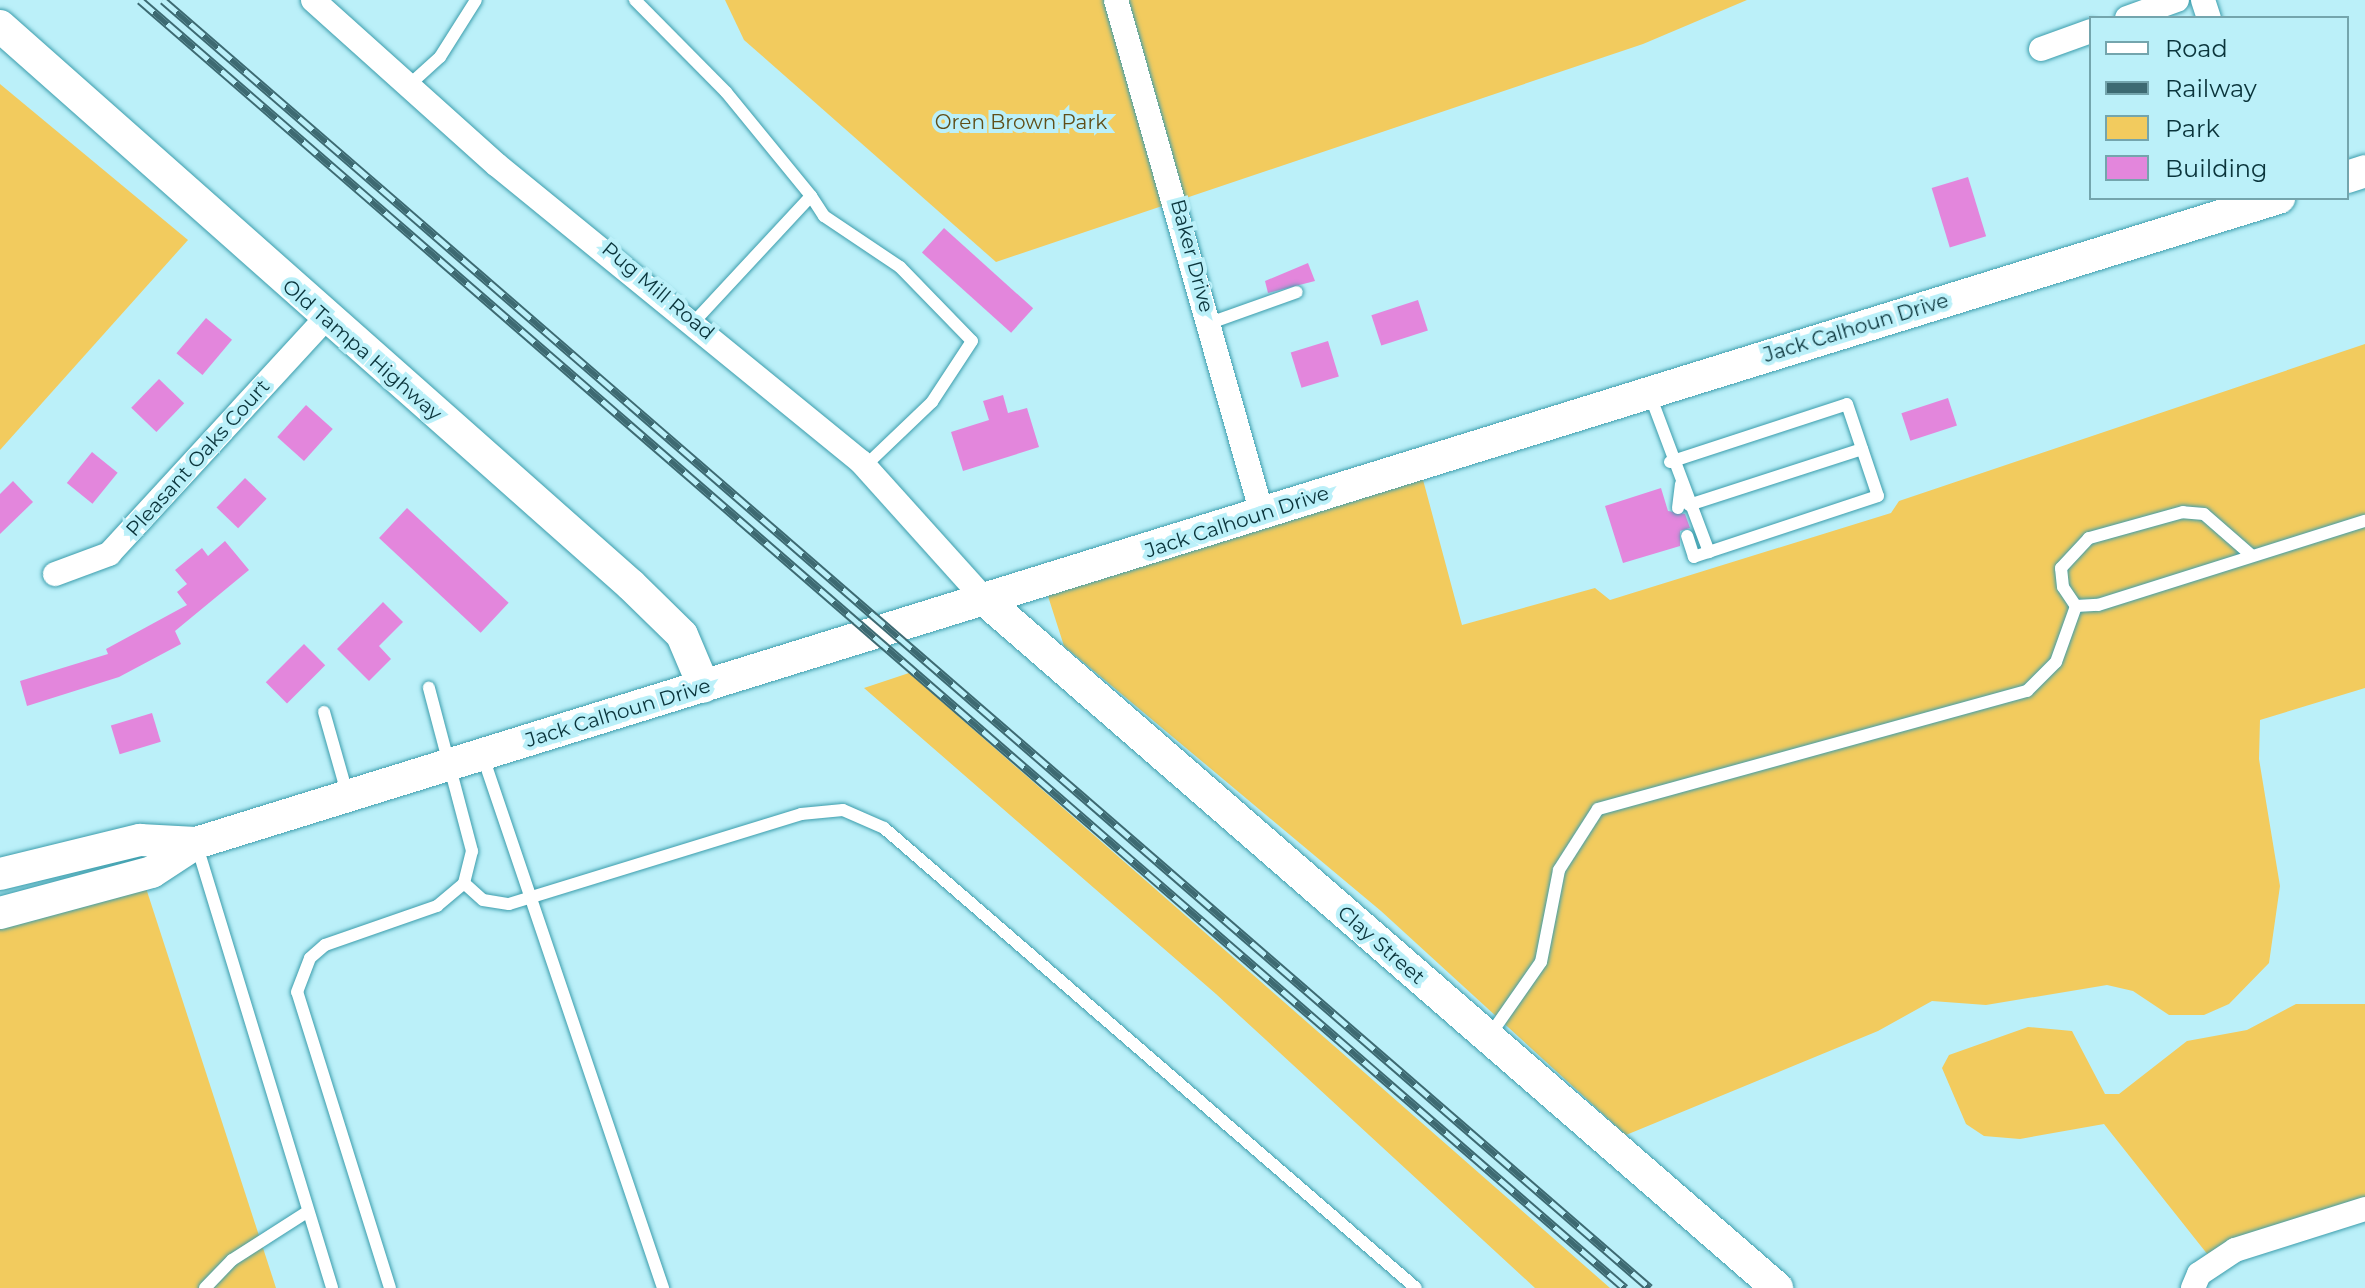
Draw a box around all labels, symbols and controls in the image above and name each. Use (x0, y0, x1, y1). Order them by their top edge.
legend (2089, 16, 2349, 200)
text: Road (2165, 34, 2228, 63)
text: Railway (2165, 74, 2257, 103)
park label: Oren Brown Park (935, 110, 1107, 134)
text: Park (2165, 114, 2220, 143)
text: Building (2165, 154, 2268, 183)
street label: Baker Drive (1165, 197, 1219, 315)
street label: Pug Mill Road (597, 237, 719, 345)
street label: Old Tampa Highway (277, 274, 447, 426)
street label: Jack Calhoun Drive (1761, 288, 1951, 368)
street label: Pleasant Oaks Court (121, 374, 275, 542)
street label: Jack Calhoun Drive (1142, 481, 1332, 563)
street label: Jack Calhoun Drive (523, 673, 713, 753)
street label: Clay Street (1333, 901, 1429, 989)

